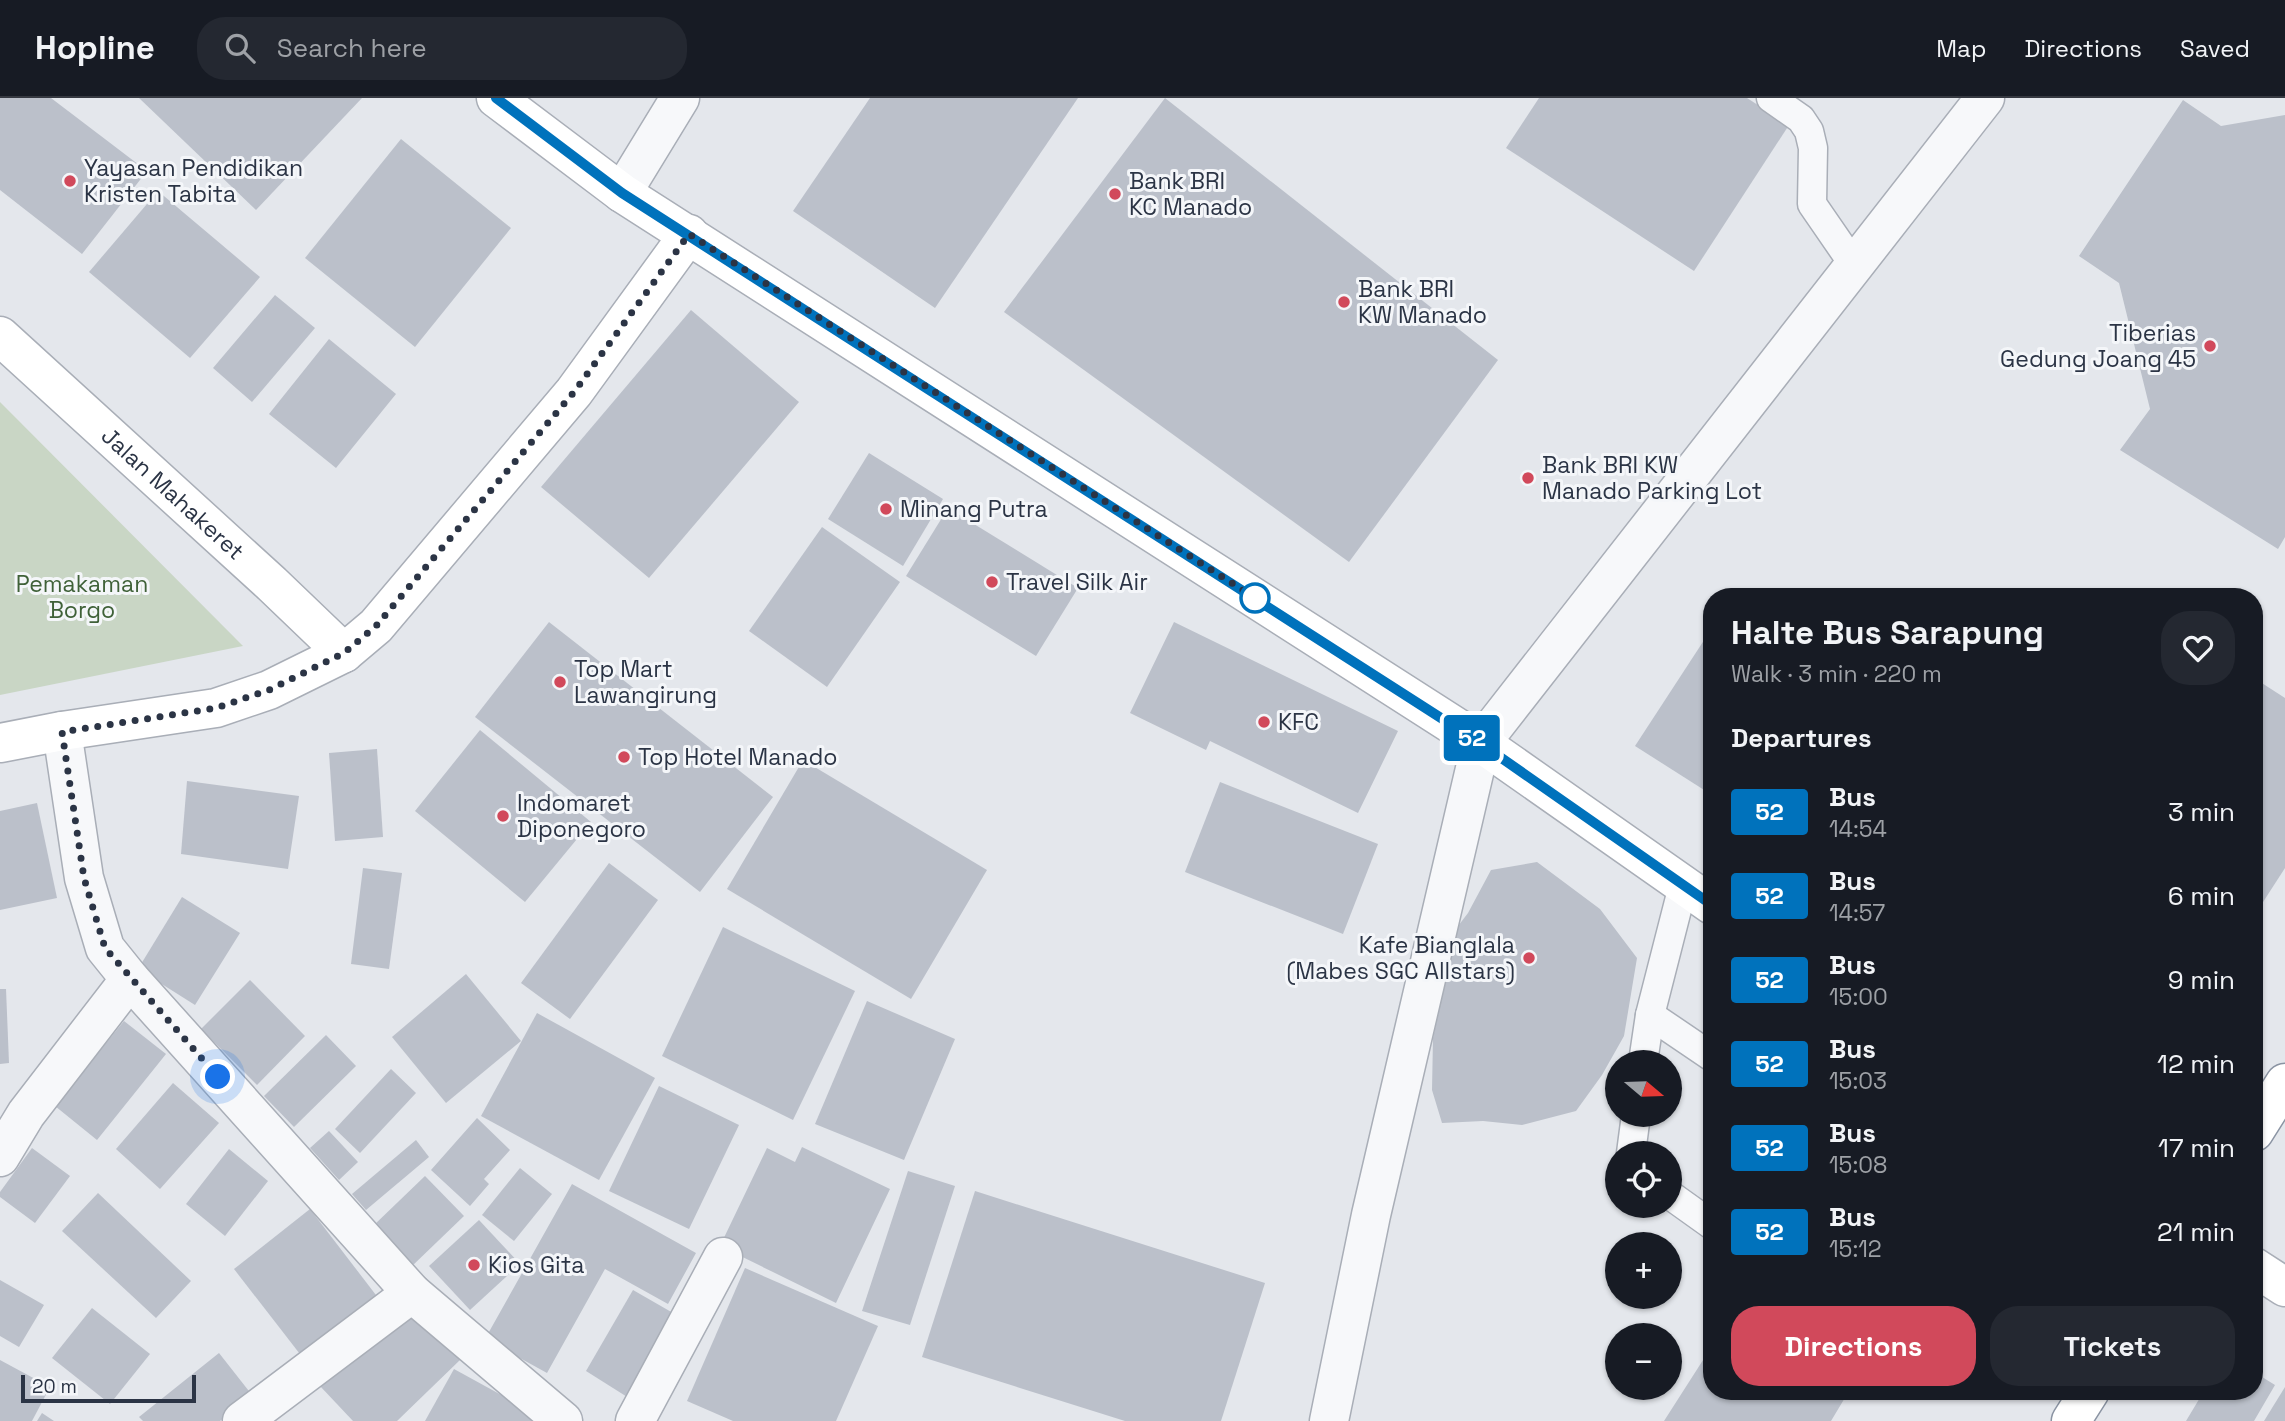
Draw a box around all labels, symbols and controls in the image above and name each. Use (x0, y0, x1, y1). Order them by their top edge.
search box (197, 17, 687, 80)
text: Hopline (35, 27, 155, 69)
icon: search (221, 29, 259, 67)
text: Search here (277, 31, 427, 65)
text: Map (1936, 33, 1986, 64)
text: Directions (2024, 33, 2142, 64)
text: Saved (2180, 33, 2250, 64)
place label: Yayasan Pendidikan Kristen Tabita (84, 153, 303, 209)
place label: Bank BRI KC Manado (1129, 166, 1252, 222)
marker: Yayasan Pendidikan Kristen Tabita (62, 173, 78, 189)
marker: Bank BRI KC Manado (1107, 186, 1123, 202)
place label: Bank BRI KW Manado (1358, 274, 1487, 330)
marker: Bank BRI KW Manado (1336, 294, 1352, 310)
place label: Tiberias Gedung Joang 45 (2000, 318, 2196, 374)
marker: Tiberias Gedung Joang 45 (2202, 338, 2218, 354)
street label: Jalan Mahakeret (95, 421, 251, 566)
place label: Bank BRI KW Manado Parking Lot (1542, 450, 1762, 506)
marker: Bank BRI KW Manado Parking Lot (1520, 470, 1536, 486)
place label: Minang Putra (900, 494, 1048, 524)
marker: Minang Putra (878, 501, 894, 517)
place label: Travel Silk Air (1006, 567, 1148, 597)
park label: Pemakaman Borgo (16, 569, 148, 625)
marker: Travel Silk Air (984, 574, 1000, 590)
unlabelled marker (1240, 583, 1270, 613)
button: heart (2161, 611, 2235, 685)
text: Halte Bus Sarapung (1731, 612, 2044, 654)
place label: Top Mart Lawangirung (574, 654, 717, 710)
text: Walk · 3 min · 220 m (1731, 659, 1942, 689)
marker: Top Mart Lawangirung (552, 674, 568, 690)
place label: KFC (1278, 707, 1319, 737)
marker: KFC (1256, 714, 1272, 730)
line badge: 52 (1440, 715, 1504, 761)
text: Departures (1731, 721, 1872, 755)
text: 52 (1458, 722, 1486, 753)
place label: Top Hotel Manado (638, 742, 838, 772)
marker: Top Hotel Manado (616, 749, 632, 765)
text: Bus (1829, 780, 1876, 814)
place label: Indomaret Diponegoro (517, 788, 646, 844)
text: 3 min (2168, 795, 2235, 829)
text: 52 (1755, 796, 1784, 827)
marker: Indomaret Diponegoro (495, 808, 511, 824)
text: 14:54 (1829, 814, 1887, 844)
text: Bus (1829, 864, 1876, 898)
text: 6 min (2168, 879, 2235, 913)
text: 52 (1755, 880, 1784, 911)
text: 14:57 (1829, 898, 1885, 928)
place label: Kafe Bianglala (Mabes SGC Allstars) (1287, 930, 1515, 986)
text: Bus (1829, 948, 1876, 982)
marker: Kafe Bianglala (Mabes SGC Allstars) (1521, 950, 1537, 966)
text: 9 min (2168, 963, 2235, 997)
text: 52 (1755, 964, 1784, 995)
text: 15:00 (1829, 982, 1888, 1012)
text: Bus (1829, 1032, 1876, 1066)
text: 12 min (2157, 1047, 2235, 1081)
text: 52 (1755, 1048, 1784, 1079)
north arrow (1605, 1050, 1682, 1127)
map controls (1605, 1050, 1682, 1400)
your location (200, 1059, 235, 1094)
text: 15:03 (1829, 1066, 1887, 1096)
text: Bus (1829, 1116, 1876, 1150)
text: 17 min (2158, 1131, 2235, 1165)
text: 52 (1755, 1132, 1784, 1163)
button: locate (1605, 1141, 1682, 1218)
text: 15:08 (1829, 1150, 1887, 1180)
text: Bus (1829, 1200, 1876, 1234)
text: 21 min (2157, 1215, 2235, 1249)
text: 52 (1755, 1216, 1784, 1247)
button: + (1605, 1232, 1682, 1309)
text: 15:12 (1829, 1234, 1882, 1264)
place label: Kios Gita (488, 1250, 584, 1280)
marker: Kios Gita (466, 1257, 482, 1273)
button: Directions (1731, 1306, 1976, 1386)
button: Tickets (1990, 1306, 2235, 1386)
button: − (1605, 1323, 1682, 1400)
scale bar (21, 1372, 196, 1404)
text: 20 m (32, 1374, 77, 1399)

